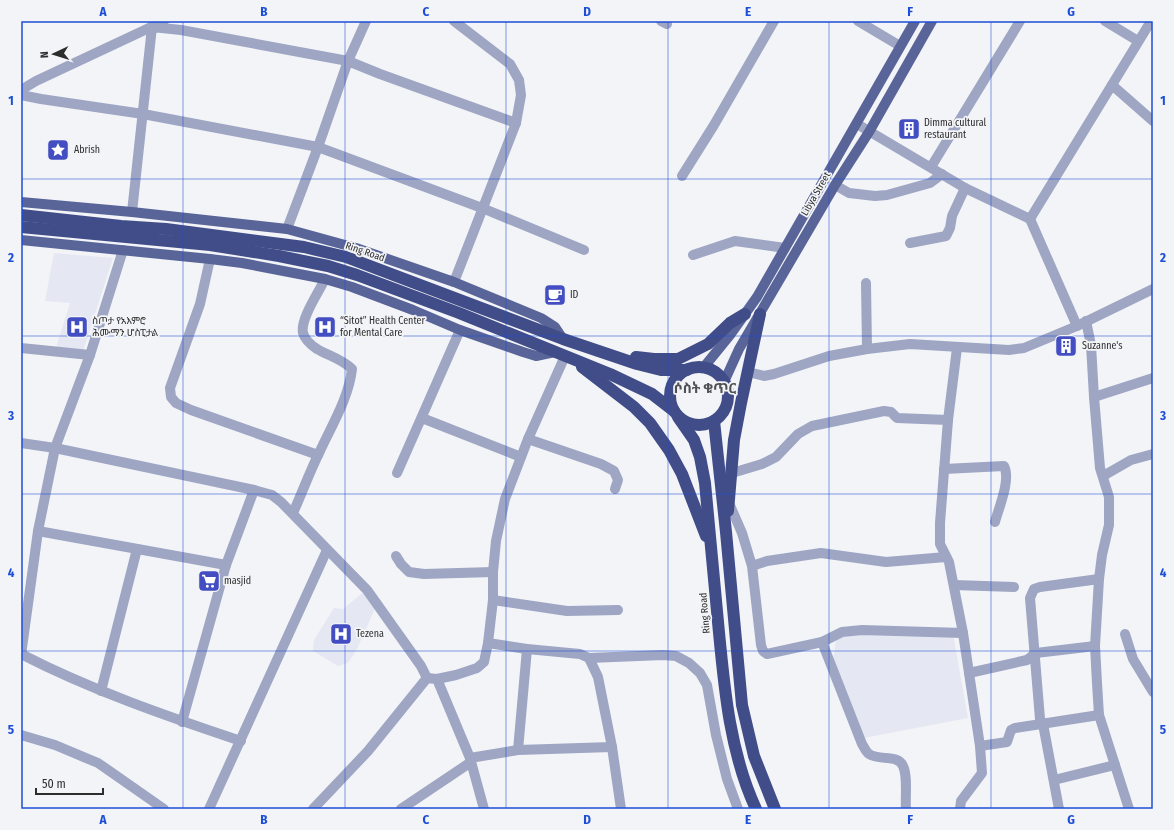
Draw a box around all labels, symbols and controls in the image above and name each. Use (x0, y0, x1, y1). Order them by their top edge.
text: A (98, 4, 107, 19)
text: B (260, 4, 268, 19)
text: C (423, 4, 430, 19)
text: D (583, 4, 591, 19)
text: E (745, 4, 751, 19)
text: F (907, 4, 913, 19)
text: G (1067, 4, 1075, 19)
north arrow (34, 34, 74, 74)
text: N (38, 51, 51, 58)
text: 1 (8, 93, 14, 108)
text: 1 (1160, 93, 1166, 108)
building icon: Dimma cultural restaurant (896, 116, 922, 142)
place label: Dimma cultural restaurant (924, 117, 987, 141)
place icon: Abrish (45, 137, 71, 163)
place label: Abrish (74, 144, 100, 156)
street label: Libya Street (799, 169, 834, 218)
street label: Ring Road (344, 240, 386, 264)
text: 2 (7, 250, 14, 265)
text: 2 (1159, 250, 1166, 265)
cafe icon: ID (542, 282, 568, 308)
place label: ID (570, 289, 579, 301)
hospital icon: ስጦታ የአእምሮ ሕሙማን ሆስፒታል (64, 314, 90, 340)
hospital icon: “Sitot” Health Center for Mental Care (312, 314, 338, 340)
place label: ስጦታ የአእምሮ ሕሙማን ሆስፒታል (92, 315, 159, 339)
place label: “Sitot” Health Center for Mental Care (340, 315, 425, 339)
building icon: Suzanne's (1053, 333, 1079, 359)
place label: Suzanne's (1082, 340, 1123, 352)
district label: ሶስት ቁጥር (674, 380, 737, 397)
text: 3 (7, 408, 14, 423)
text: 3 (1159, 408, 1166, 423)
text: 4 (8, 565, 15, 580)
text: 4 (1160, 565, 1167, 580)
supermarket icon: masjid (196, 568, 222, 594)
place label: masjid (224, 575, 251, 587)
street label: Ring Road (697, 592, 713, 634)
hospital icon: Tezena (328, 621, 354, 647)
place label: Tezena (356, 628, 384, 640)
text: 5 (8, 722, 14, 737)
text: 5 (1160, 722, 1166, 737)
scale bar (36, 770, 103, 796)
text: 50 m (42, 777, 66, 791)
text: A (98, 812, 107, 827)
text: B (260, 812, 268, 827)
text: C (423, 812, 430, 827)
text: D (583, 812, 591, 827)
text: E (745, 812, 751, 827)
text: F (907, 812, 913, 827)
text: G (1067, 812, 1075, 827)

